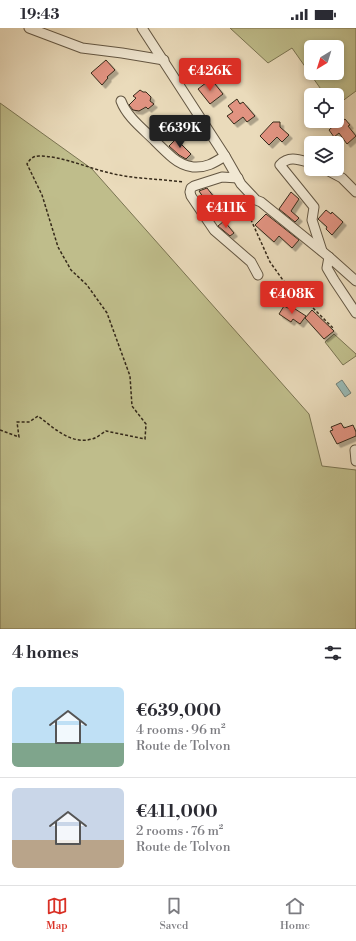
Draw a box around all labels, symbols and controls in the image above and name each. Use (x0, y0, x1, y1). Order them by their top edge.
text: 19:43 (20, 5, 60, 24)
north arrow (304, 40, 344, 80)
map controls (304, 40, 344, 176)
pin: €426K (182, 58, 238, 92)
text: €426K (188, 63, 232, 79)
button: locate (304, 88, 344, 128)
pin: €639K (152, 115, 208, 149)
text: €639K (158, 120, 202, 136)
button: layers (304, 136, 344, 176)
pin: €411K (198, 195, 254, 229)
text: €411K (206, 200, 246, 216)
pin: €408K (264, 281, 320, 315)
text: €408K (269, 286, 315, 302)
text: 4 homes (12, 642, 79, 664)
icon: filters (322, 642, 344, 664)
text: €639,000 (136, 700, 221, 722)
icon: home (44, 703, 92, 751)
text: 4 rooms · 96 m² (136, 722, 225, 738)
text: Route de Tolvon (136, 738, 230, 754)
text: €411,000 (136, 801, 218, 823)
icon: home (44, 804, 92, 852)
text: 2 rooms · 76 m² (136, 823, 223, 839)
text: Route de Tolvon (136, 839, 230, 855)
tab: Map (46, 895, 68, 933)
tab: Saved (159, 895, 188, 933)
tab: Home (280, 895, 310, 933)

